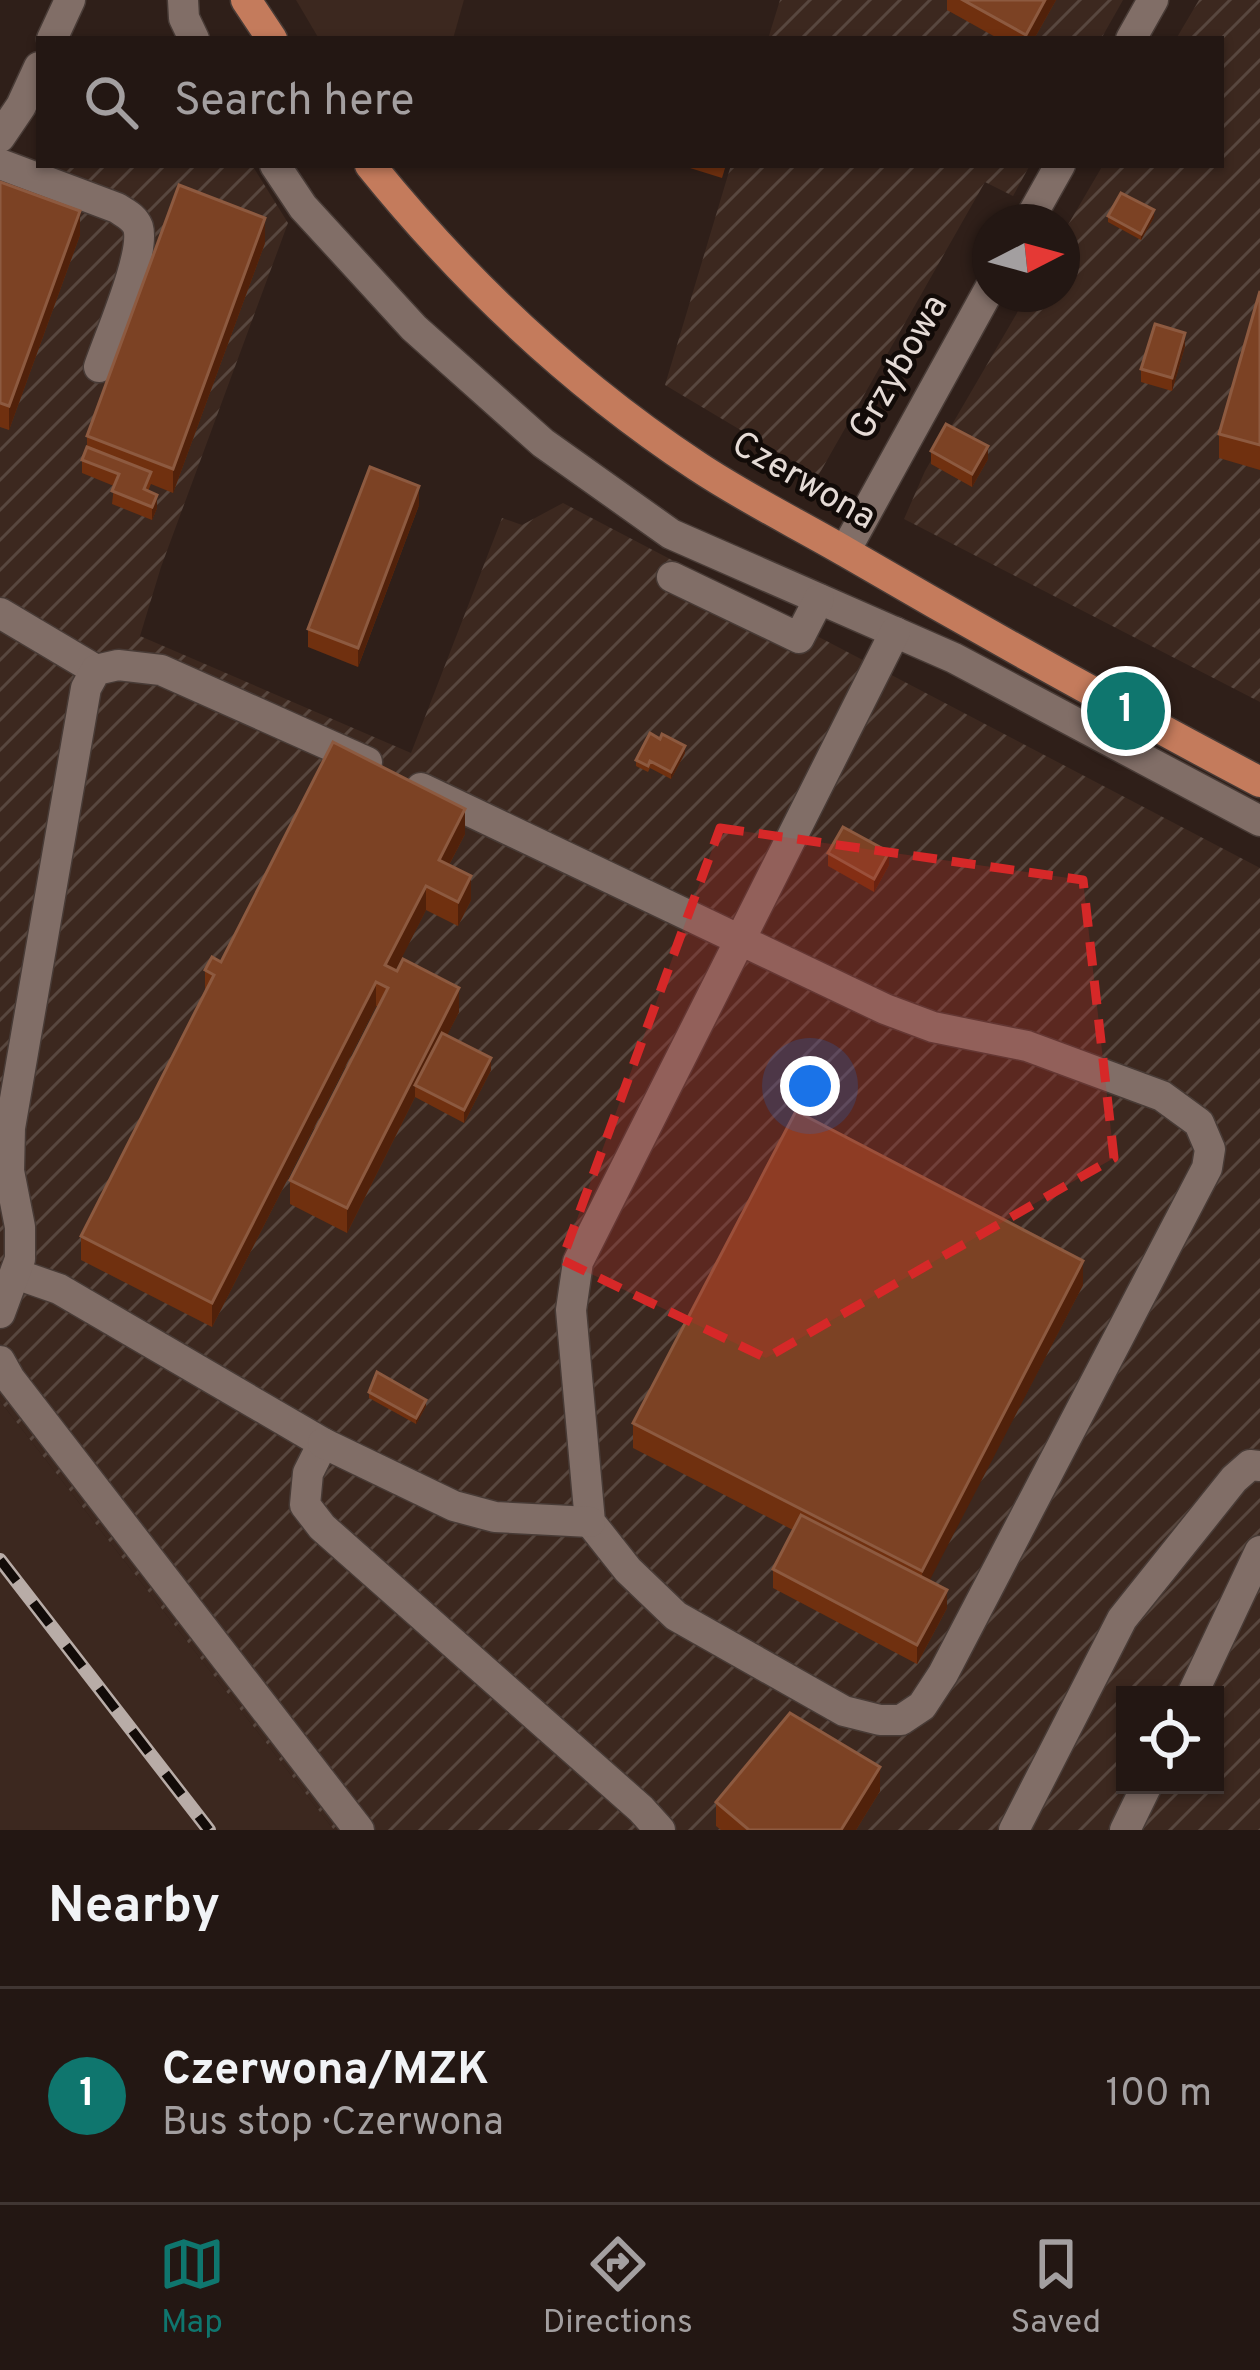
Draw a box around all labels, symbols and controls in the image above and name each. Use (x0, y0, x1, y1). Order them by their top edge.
search box (36, 36, 1224, 168)
icon: search (78, 69, 144, 135)
text: Search here (174, 74, 414, 131)
north arrow (972, 204, 1080, 312)
street label: Grzybowa (840, 287, 960, 449)
street label: Czerwona (723, 422, 883, 542)
pin: 1 (1087, 666, 1165, 756)
your location (780, 1056, 840, 1116)
map controls (1116, 1686, 1224, 1794)
button: locate (1116, 1686, 1224, 1794)
text: Nearby (48, 1876, 220, 1941)
text: Czerwona/MZK (162, 2043, 489, 2100)
text: 1 (79, 2071, 95, 2120)
text: 100 m (1105, 2071, 1212, 2120)
text: Bus stop · Czerwona (162, 2100, 504, 2149)
tab: Map (159, 2231, 225, 2345)
tab: Directions (543, 2231, 693, 2345)
tab: Saved (1010, 2231, 1101, 2345)

